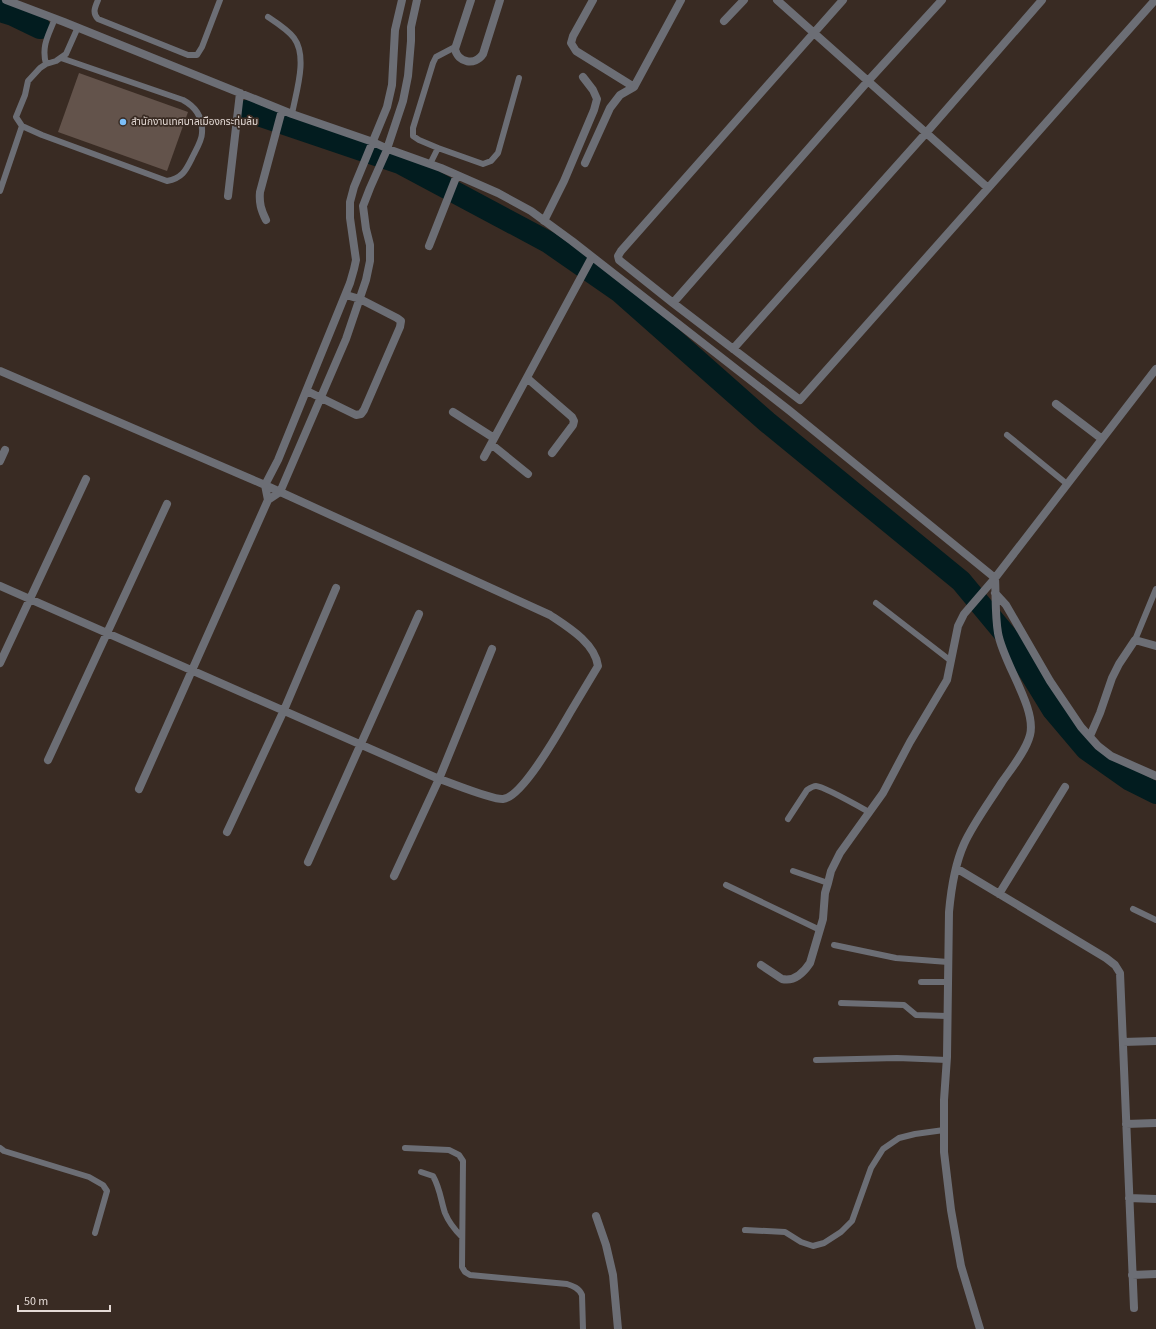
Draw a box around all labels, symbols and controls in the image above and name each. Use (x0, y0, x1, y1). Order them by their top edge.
place label: สำนักงานเทศบาลเมืองกระทุ่มล้ม (131, 115, 258, 129)
marker: สำนักงานเทศบาลเมืองกระทุ่มล้ม (118, 117, 128, 127)
scale bar (18, 1287, 110, 1313)
text: 50 m (24, 1293, 48, 1310)

